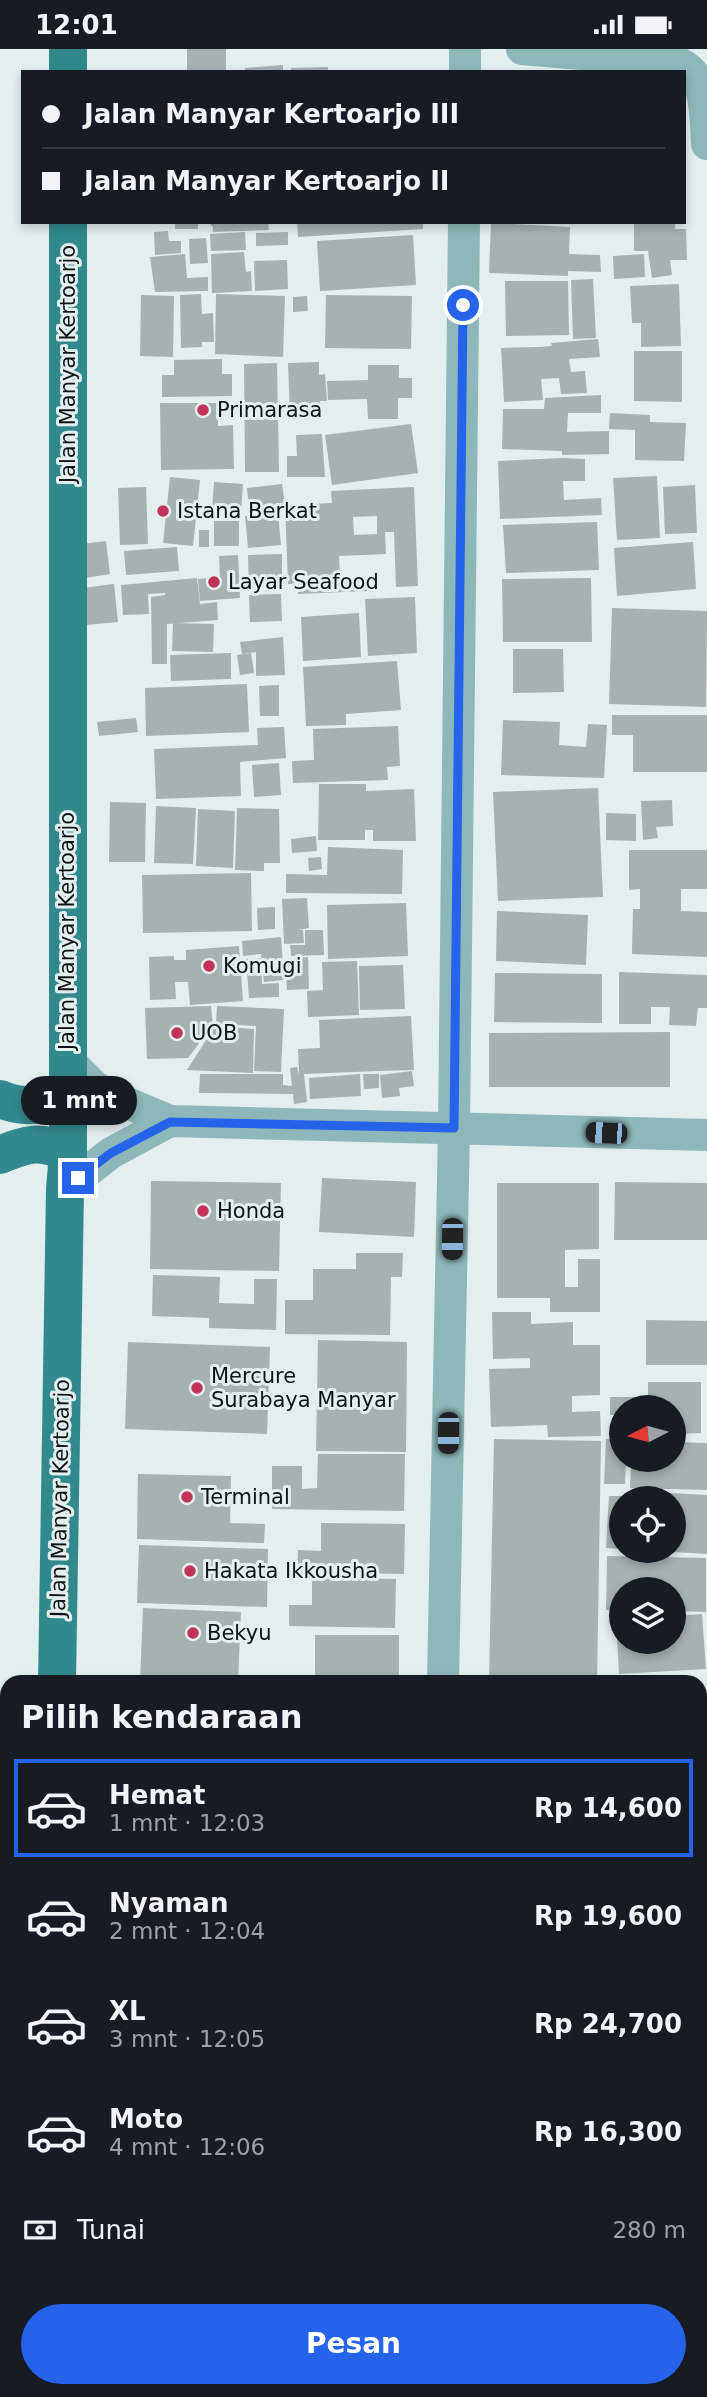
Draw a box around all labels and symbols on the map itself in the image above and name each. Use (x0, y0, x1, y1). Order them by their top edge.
street label: Jalan Manyar Kertoarjo (56, 245, 80, 485)
route start (447, 289, 479, 321)
place label: Primarasa (217, 398, 322, 422)
marker: Primarasa (195, 402, 211, 418)
place label: Istana Berkat (177, 499, 317, 523)
marker: Istana Berkat (155, 503, 171, 519)
place label: Layar Seafood (228, 570, 379, 594)
marker: Layar Seafood (206, 574, 222, 590)
street label: Jalan Manyar Kertoarjo (55, 812, 79, 1052)
place label: Komugi (223, 954, 302, 978)
marker: Komugi (201, 958, 217, 974)
place label: UOB (191, 1021, 237, 1045)
marker: UOB (169, 1025, 185, 1041)
callout: 1 mnt (20, 1077, 136, 1125)
car (585, 1122, 628, 1144)
route end (62, 1162, 94, 1194)
place label: Honda (217, 1199, 285, 1223)
marker: Honda (195, 1203, 211, 1219)
car (442, 1218, 463, 1260)
place label: Mercure Surabaya Manyar (211, 1364, 396, 1412)
street label: Jalan Manyar Kertoarjo (46, 1379, 74, 1619)
marker: Mercure Surabaya Manyar (189, 1380, 205, 1396)
north arrow (609, 1395, 686, 1472)
car (438, 1412, 459, 1454)
place label: Terminal (200, 1485, 290, 1509)
marker: Terminal (179, 1489, 195, 1505)
place label: Hakata Ikkousha (204, 1559, 378, 1583)
marker: Hakata Ikkousha (182, 1563, 198, 1579)
place label: Bekyu (207, 1621, 271, 1645)
marker: Bekyu (185, 1625, 201, 1641)

